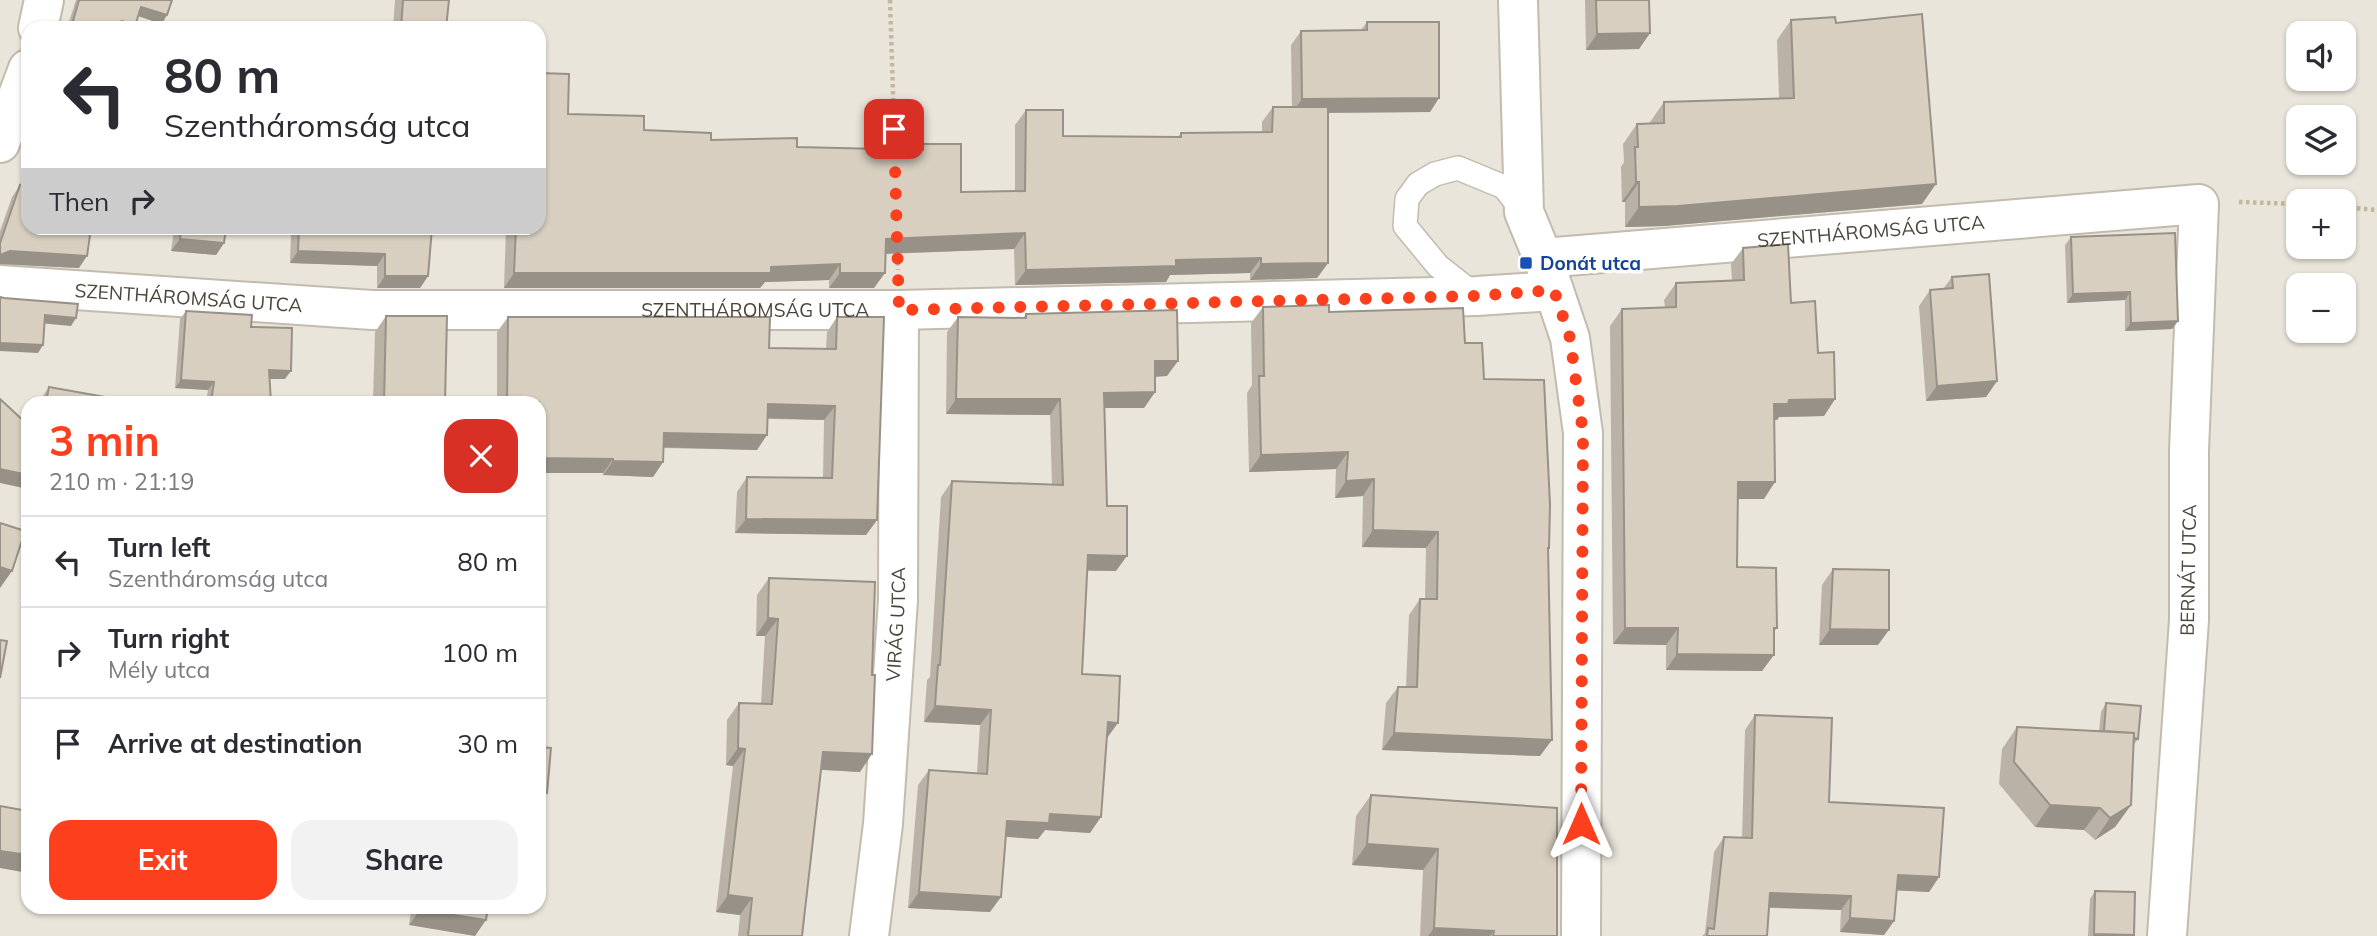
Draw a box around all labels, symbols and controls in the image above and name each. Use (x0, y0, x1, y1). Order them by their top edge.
map controls (2286, 21, 2356, 343)
button: sound (2286, 21, 2356, 91)
text: 80 m (164, 44, 280, 105)
icon: left (49, 49, 140, 140)
pin (864, 99, 924, 159)
text: Szentháromság utca (164, 105, 470, 145)
button: layers (2286, 105, 2356, 175)
icon: arrive (875, 110, 913, 148)
icon: right (123, 182, 161, 220)
text: Then (49, 185, 109, 218)
button: + (2286, 189, 2356, 259)
street label: SZENTHÁROMSÁG UTCA (1756, 210, 1986, 252)
place label: Donát utca (1540, 251, 1641, 275)
marker: Donát utca (1518, 255, 1534, 271)
button: − (2286, 273, 2356, 343)
street label: SZENTHÁROMSÁG UTCA (74, 278, 303, 317)
street label: SZENTHÁROMSÁG UTCA (641, 298, 869, 322)
text: 3 min (49, 414, 160, 467)
button: close (444, 419, 518, 493)
text: 210 m · 21:19 (49, 467, 194, 496)
street label: BERNÁT UTCA (2175, 504, 2201, 636)
text: Turn left (108, 531, 210, 564)
icon: left (49, 543, 87, 581)
text: 80 m (457, 545, 518, 578)
text: Szentháromság utca (108, 564, 328, 593)
street label: VIRÁG UTCA (881, 567, 910, 682)
text: Turn right (108, 622, 229, 655)
icon: right (49, 634, 87, 672)
text: 100 m (442, 636, 518, 669)
text: Mély utca (108, 655, 210, 684)
icon: arrive (49, 725, 87, 763)
text: Arrive at destination (108, 727, 363, 760)
text: 30 m (457, 727, 518, 760)
position arrow (1544, 787, 1618, 861)
button: Exit (49, 820, 277, 900)
button: Share (291, 820, 518, 900)

